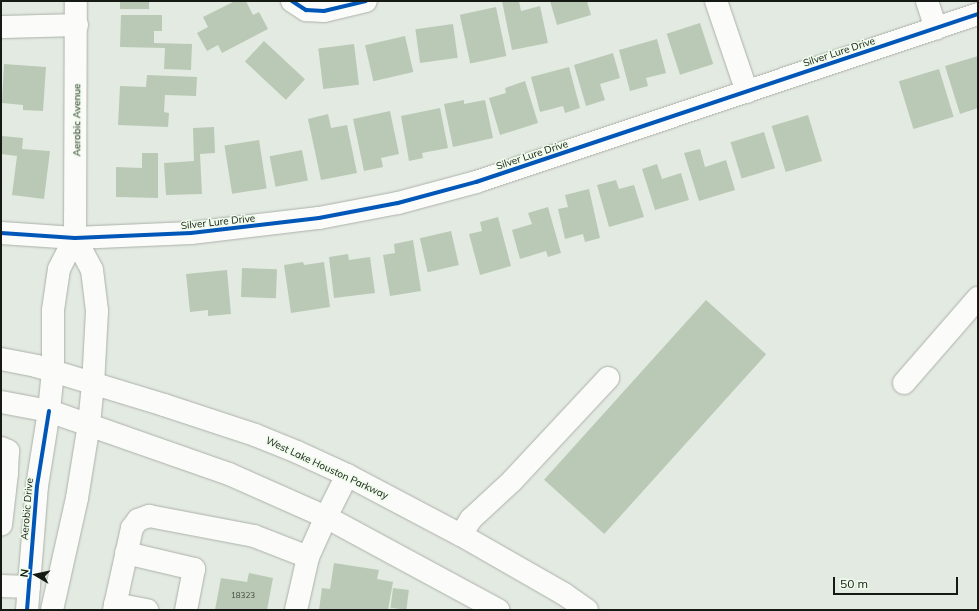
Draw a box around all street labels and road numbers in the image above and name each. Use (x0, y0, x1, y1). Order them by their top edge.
street label: Silver Lure Drive (802, 35, 876, 69)
street label: Aerobic Avenue (71, 84, 83, 156)
street label: Silver Lure Drive (495, 138, 569, 172)
street label: Silver Lure Drive (180, 212, 256, 232)
street label: West Lake Houston Parkway (264, 434, 390, 502)
street label: Aerobic Drive (18, 478, 36, 540)

